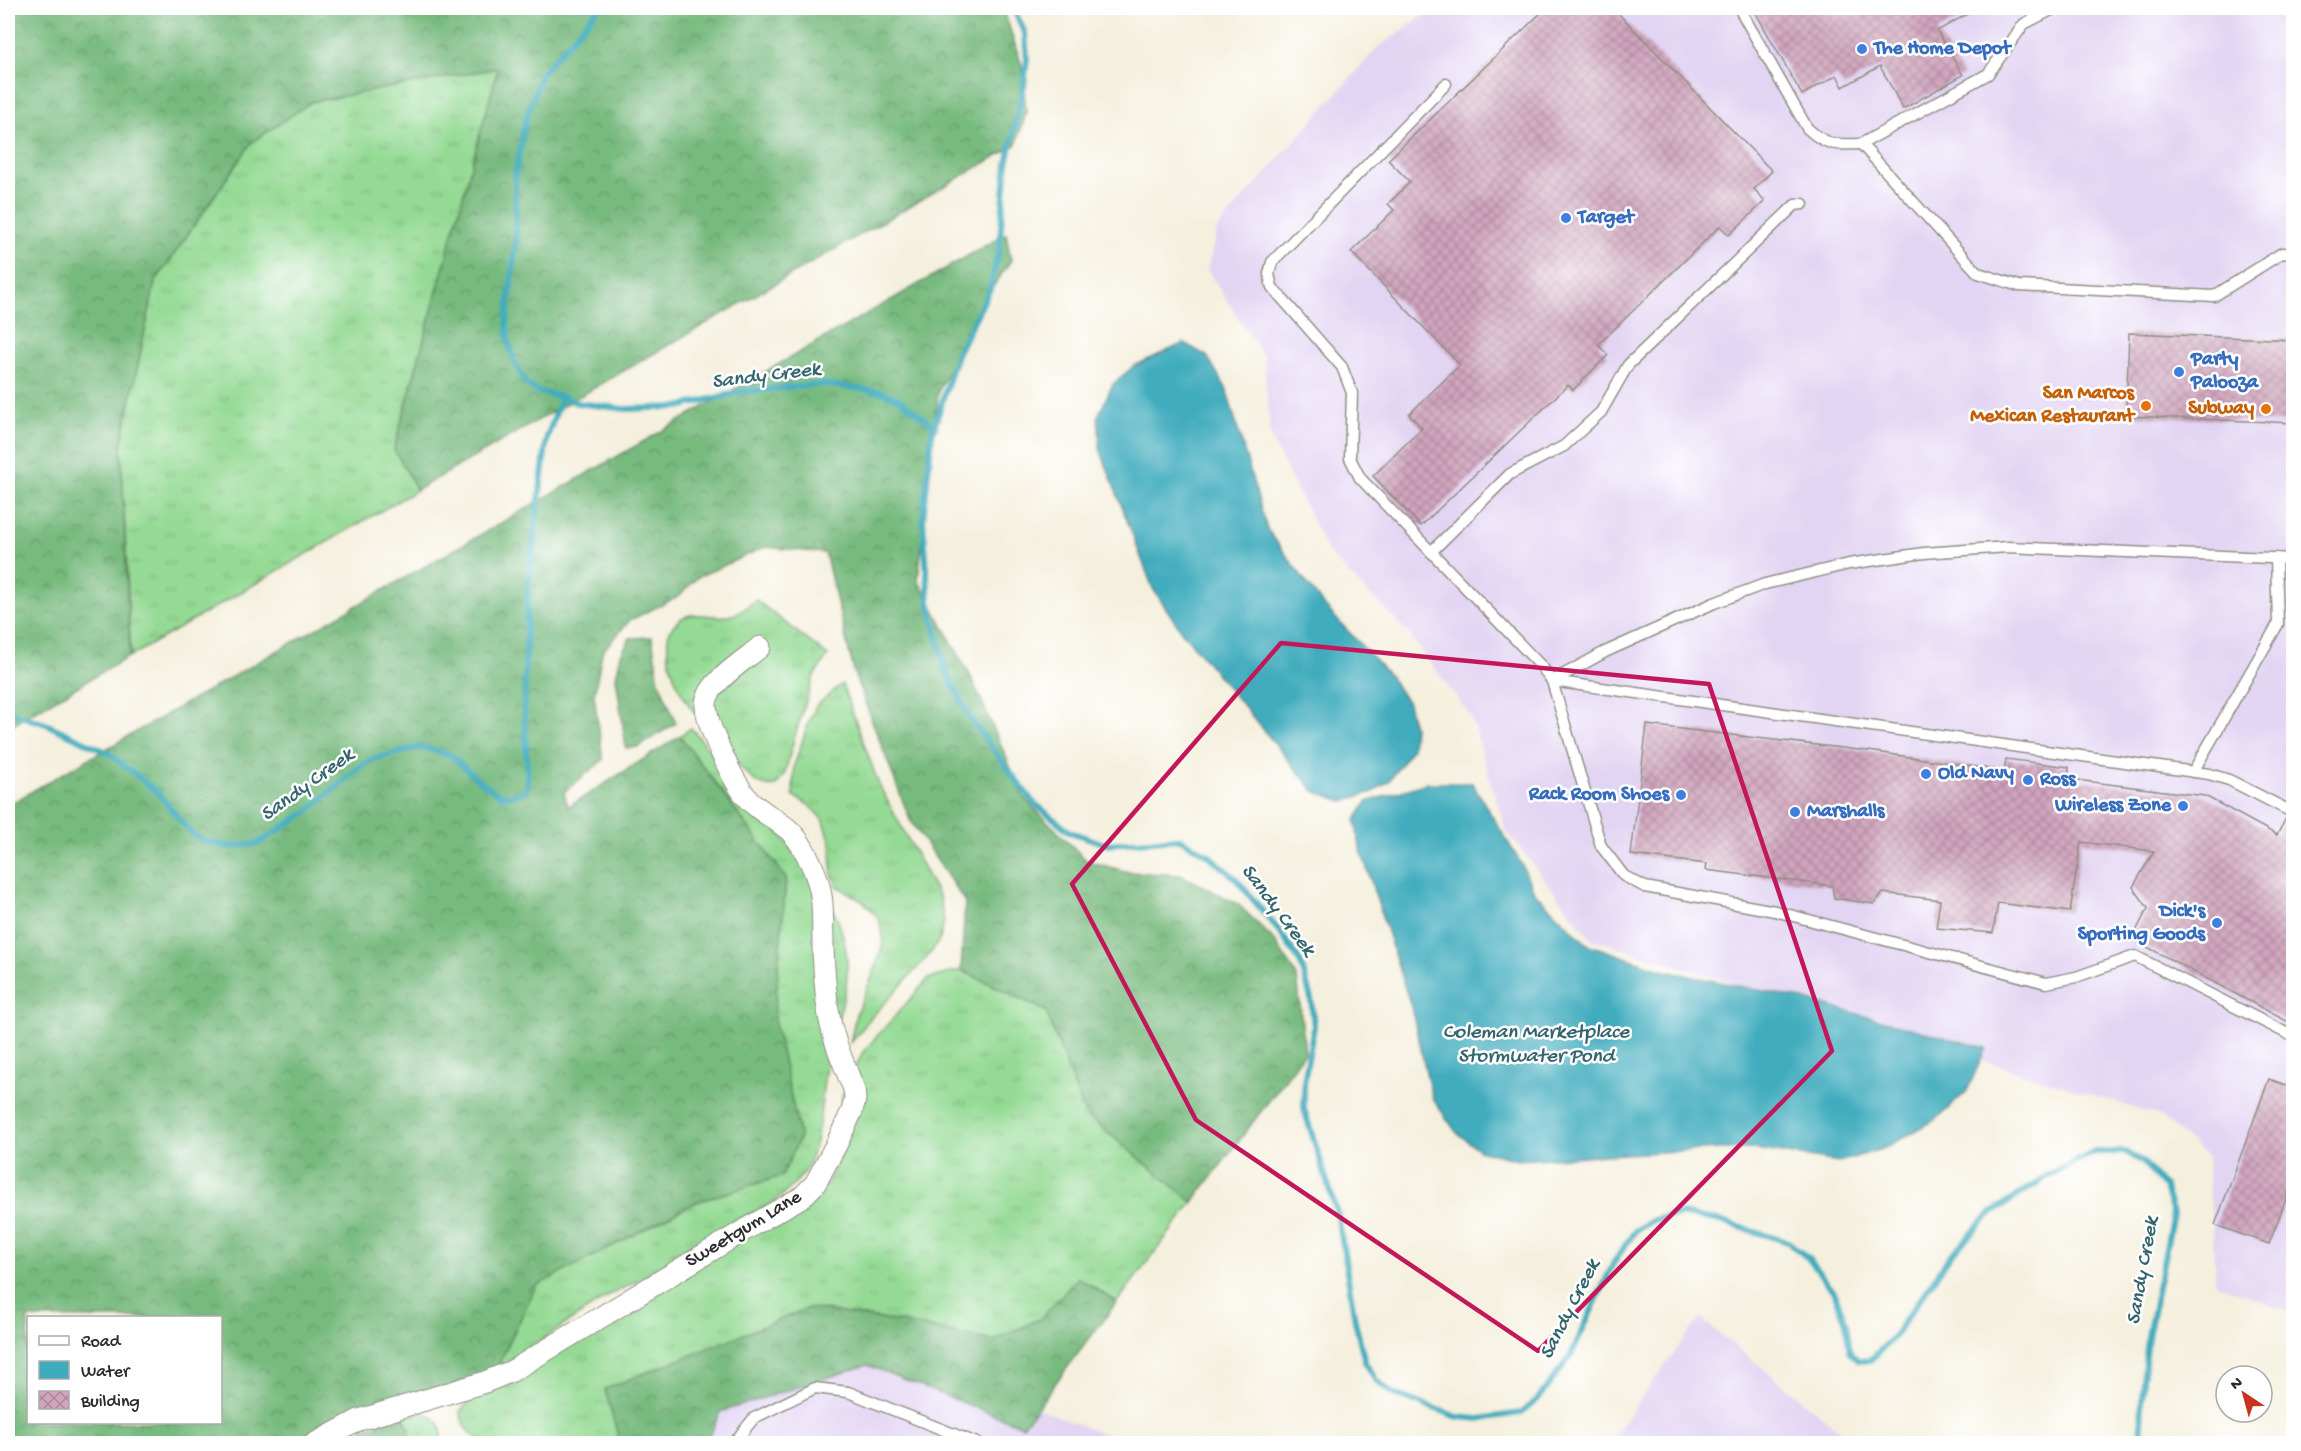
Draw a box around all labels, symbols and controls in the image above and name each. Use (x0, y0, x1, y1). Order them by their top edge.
place label: The Home Depot (1872, 38, 2012, 61)
marker: The Home Depot (1855, 42, 1869, 56)
place label: Target (1576, 207, 1636, 230)
marker: Target (1559, 211, 1573, 225)
place label: Party Palooza (2190, 349, 2259, 395)
water label: Sandy Creek (710, 358, 824, 396)
marker: Party Palooza (2172, 365, 2186, 379)
place label: San Marcos Mexican Restaurant (1970, 383, 2136, 429)
place label: Subway (2188, 398, 2254, 421)
marker: San Marcos Mexican Restaurant (2139, 399, 2153, 413)
marker: Subway (2259, 402, 2273, 416)
water label: Sandy Creek (257, 742, 362, 828)
place label: Old Navy (1938, 763, 2014, 786)
marker: Old Navy (1919, 767, 1933, 781)
place label: Ross (2039, 769, 2077, 792)
marker: Ross (2021, 773, 2035, 787)
place label: Rack Room Shoes (1528, 784, 1671, 807)
marker: Rack Room Shoes (1674, 788, 1688, 802)
place label: Wireless Zone (2054, 795, 2172, 818)
marker: Wireless Zone (2176, 799, 2190, 813)
place label: Marshalls (1807, 801, 1886, 824)
marker: Marshalls (1788, 805, 1802, 819)
water label: Sandy Creek (1234, 860, 1321, 964)
place label: Dick's Sporting Goods (2078, 901, 2207, 947)
marker: Dick's Sporting Goods (2210, 916, 2224, 930)
water label: Coleman Marketplace Stormwater Pond (1443, 1021, 1630, 1070)
street label: Sweetgum Lane (682, 1186, 807, 1274)
water label: Sandy Creek (2122, 1213, 2166, 1327)
water label: Sandy Creek (1535, 1253, 1608, 1364)
legend (27, 1316, 222, 1424)
text: Road (81, 1332, 122, 1353)
text: Water (81, 1362, 131, 1383)
north arrow (2214, 1364, 2274, 1424)
text: N (2227, 1374, 2247, 1395)
text: Building (80, 1392, 140, 1413)

